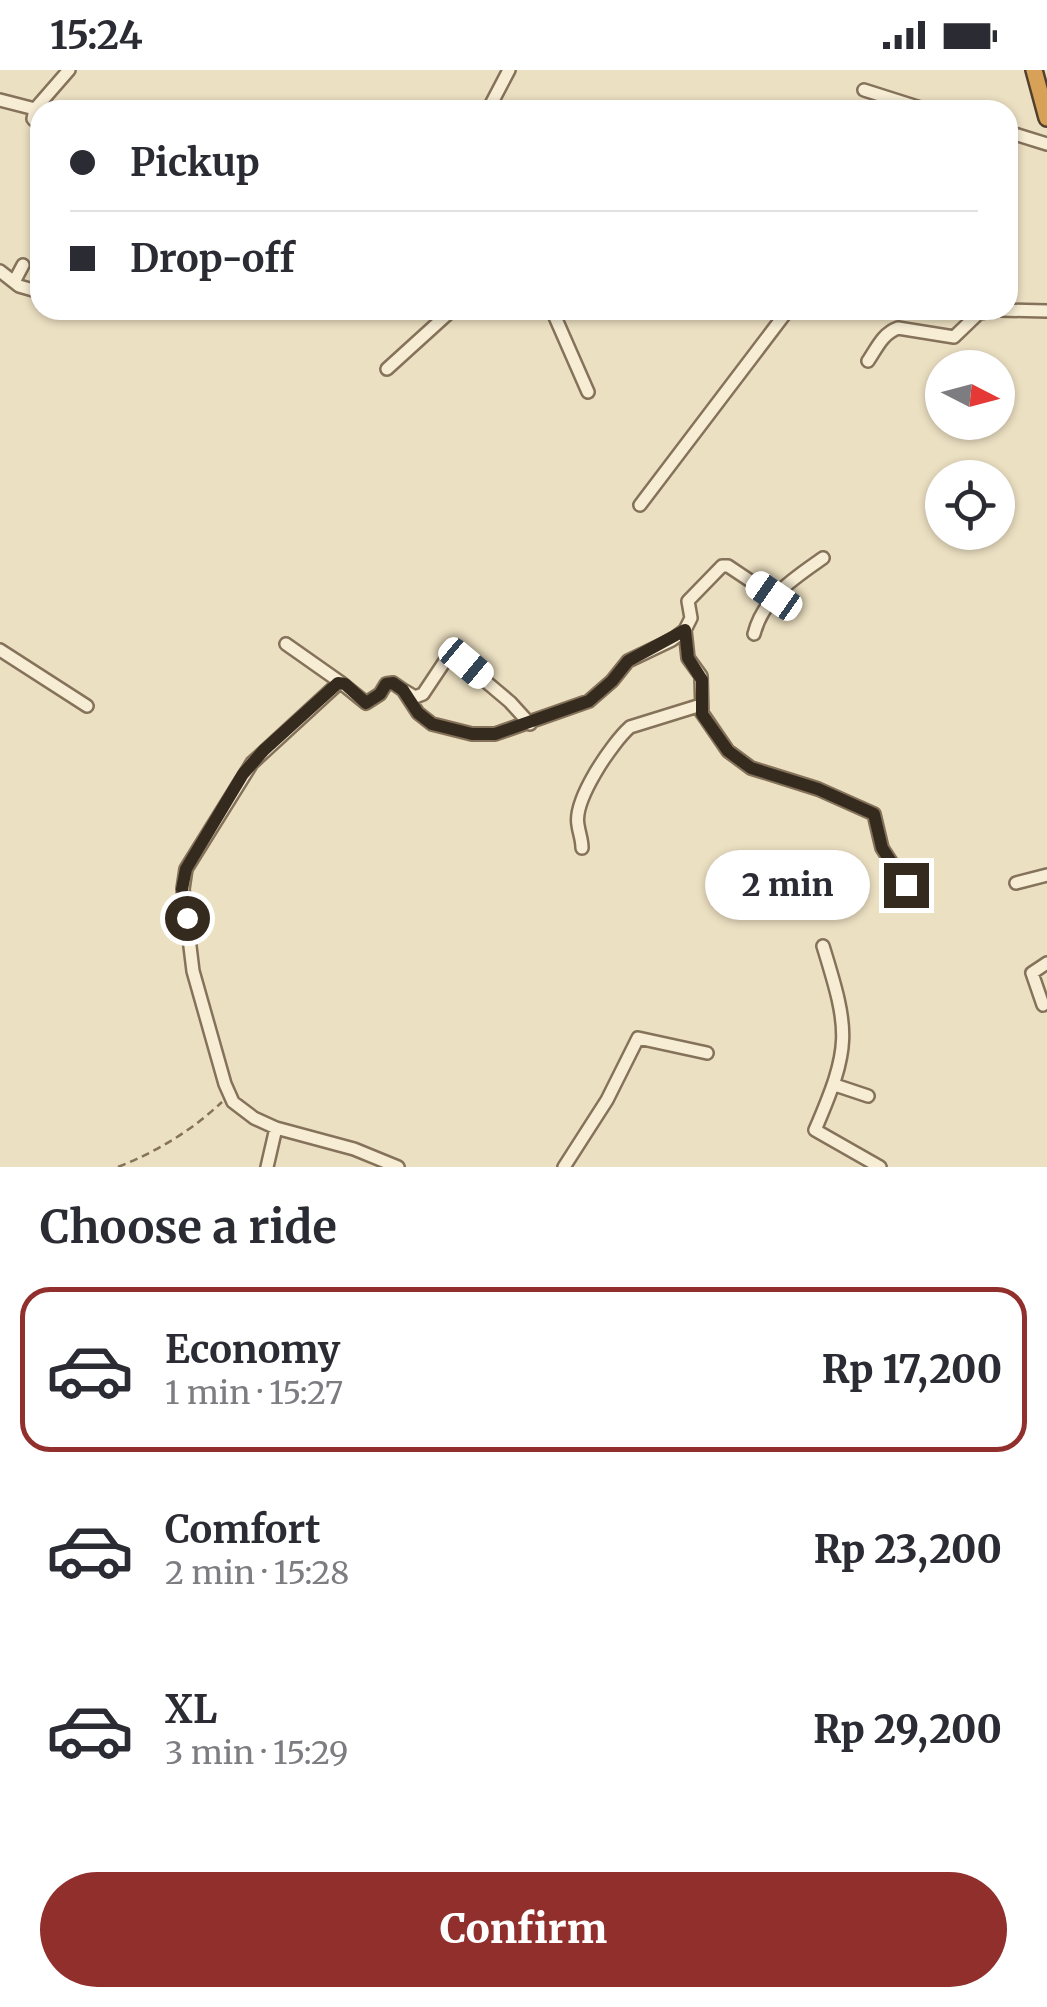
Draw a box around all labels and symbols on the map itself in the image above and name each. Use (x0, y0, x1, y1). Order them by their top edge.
north arrow (925, 350, 1015, 440)
car (741, 567, 807, 625)
car (433, 632, 499, 694)
callout: 2 min (706, 850, 871, 920)
route end (884, 863, 929, 908)
route start (165, 896, 210, 941)

